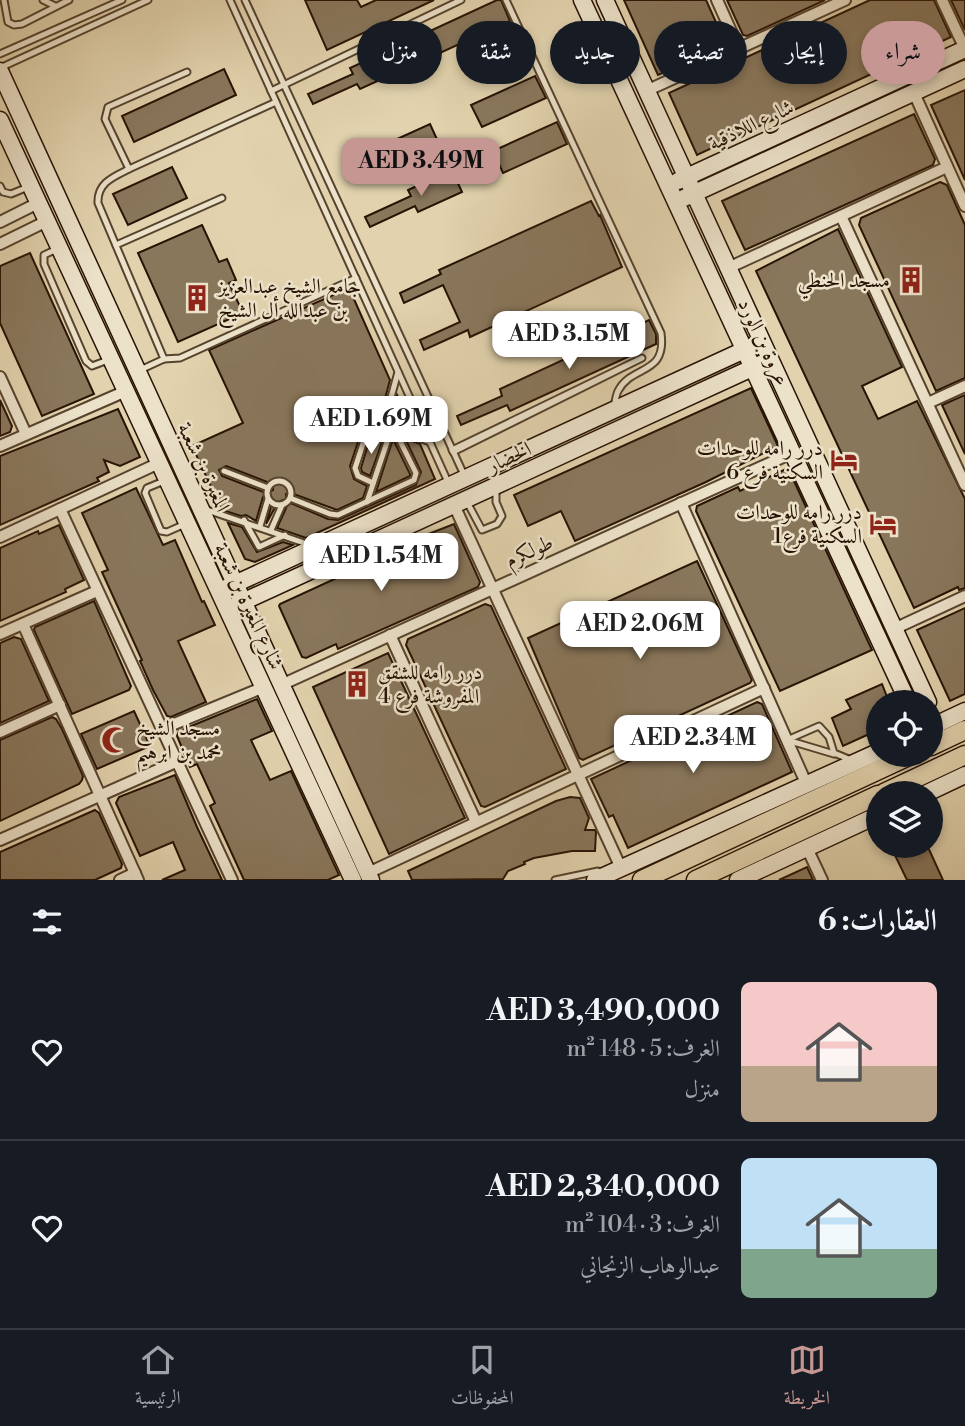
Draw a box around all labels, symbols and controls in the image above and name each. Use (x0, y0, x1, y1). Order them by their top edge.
chip: منزل (357, 21, 442, 84)
chip: شقة (456, 21, 536, 84)
chip: جديد (550, 21, 640, 84)
chip: تصفية (654, 21, 747, 84)
chip: إيجار (761, 21, 847, 84)
chip: شراء (861, 21, 945, 84)
street label: شارع اللاذقية (705, 95, 800, 161)
pin: AED 3.49M (341, 138, 501, 198)
text: AED 3.49M (358, 147, 484, 175)
building icon: مسجد الحنطي (896, 265, 926, 295)
place label: مسجد الحنطي (798, 268, 890, 300)
place label: جامع الشيخ عبدالعزيز بن عبدالله أل الشيخ (216, 274, 361, 329)
building icon: جامع الشيخ عبدالعزيز بن عبدالله أل الشيخ (182, 283, 212, 313)
street label: عروة بن الورد (731, 294, 795, 391)
pin: AED 3.15M (489, 312, 649, 371)
text: AED 3.15M (508, 320, 630, 348)
pin: AED 1.69M (291, 396, 451, 456)
text: AED 1.69M (310, 405, 432, 433)
street label: المغيرة بن شعبة (171, 418, 235, 516)
street label: الخضار (481, 436, 536, 480)
place label: درر رامه للوحدات السكنية فرع 6 (697, 436, 823, 490)
hotel icon: درر رامه للوحدات السكنية فرع 6 (829, 445, 859, 475)
place label: درر رامه للوحدات السكنية فرع1 (736, 500, 862, 554)
hotel icon: درر رامه للوحدات السكنية فرع1 (868, 509, 898, 539)
street label: طولكرم (501, 530, 559, 578)
pin: AED 1.54M (301, 534, 461, 593)
street label: شارع المغيرة بن شعبة (204, 539, 289, 676)
text: AED 1.54M (319, 542, 443, 570)
pin: AED 2.06M (560, 602, 720, 661)
text: AED 2.06M (576, 610, 704, 638)
place label: درر رامه للشقق المفروشة فرع 4 (378, 660, 483, 714)
building icon: درر رامه للشقق المفروشة فرع 4 (342, 669, 372, 699)
map controls (866, 690, 943, 858)
button: locate (866, 690, 943, 767)
place label: مسجد الشيخ محمد بن ابرهيم (136, 716, 222, 773)
pin: AED 2.34M (613, 716, 773, 775)
text: AED 2.34M (630, 724, 756, 752)
mosque icon: مسجد الشيخ محمد بن ابرهيم (100, 725, 130, 755)
button: layers (866, 781, 943, 858)
text: العقارات: 6 (818, 902, 937, 940)
icon: filters (28, 903, 66, 941)
text: AED 3,490,000 (486, 992, 720, 1030)
icon: home (797, 1010, 881, 1094)
icon: heart (28, 1033, 66, 1071)
text: الغرف: 5 · 148 m² (566, 1035, 720, 1063)
text: منزل (685, 1076, 720, 1104)
text: AED 2,340,000 (486, 1168, 720, 1206)
icon: home (797, 1186, 881, 1270)
icon: heart (28, 1209, 66, 1247)
text: الغرف: 3 · 104 m² (565, 1211, 720, 1239)
text: عبدالوهاب الزنجاني (580, 1252, 720, 1280)
tab: الرئيسية (135, 1341, 181, 1416)
tab: المحفوظات (451, 1341, 514, 1416)
tab: الخريطة (784, 1341, 830, 1416)

